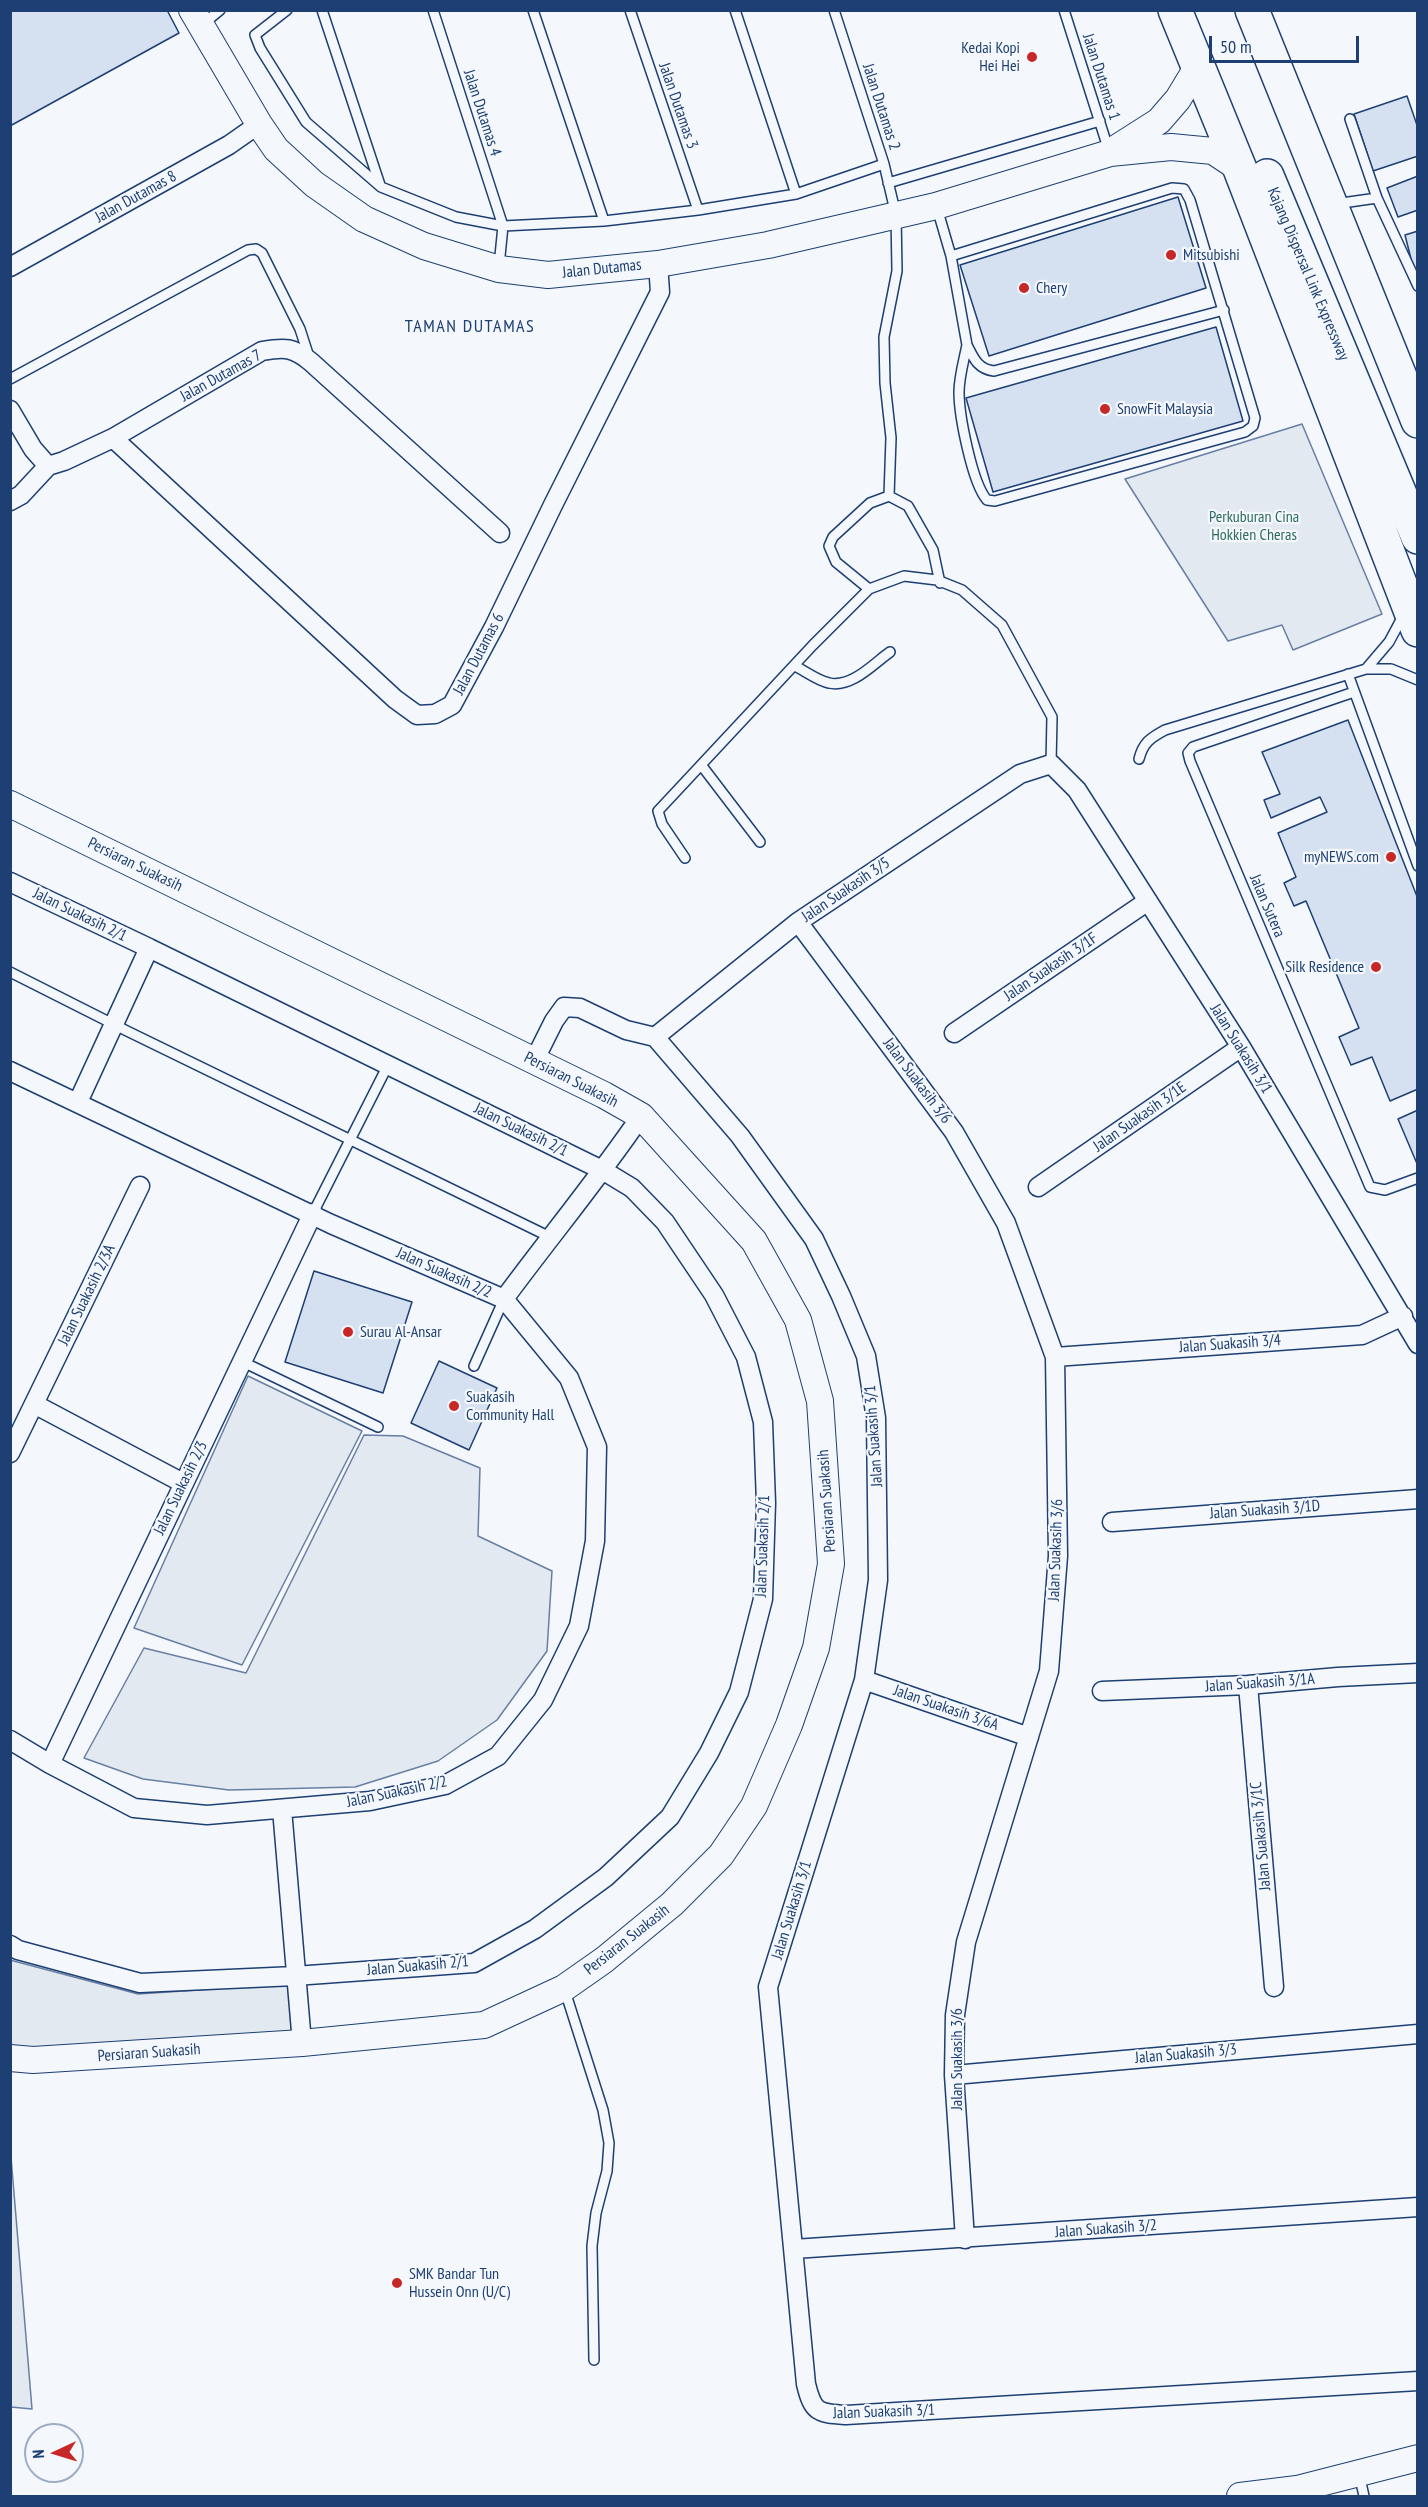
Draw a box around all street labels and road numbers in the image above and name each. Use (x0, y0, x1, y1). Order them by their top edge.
street label: Jalan Dutamas 1 (1078, 31, 1124, 123)
street label: Jalan Dutamas 3 (654, 60, 702, 152)
street label: Jalan Dutamas 2 (858, 61, 904, 153)
street label: Jalan Dutamas 4 (459, 67, 505, 159)
street label: Jalan Dutamas 8 (92, 167, 180, 227)
street label: Kajang Dispersal Link Expressway (1263, 185, 1353, 363)
street label: Jalan Dutamas (562, 255, 642, 283)
street label: Jalan Dutamas 7 (177, 346, 265, 406)
street label: Jalan Dutamas 6 (449, 610, 509, 698)
street label: Persiaran Suakasih (85, 834, 185, 896)
street label: Jalan Suakasih 3/5 (798, 854, 894, 926)
street label: Jalan Sutera (1245, 872, 1289, 940)
street label: Jalan Suakasih 2/1 (30, 884, 130, 946)
street label: Jalan Suakasih 3/1F (1001, 929, 1101, 1005)
street label: Jalan Suakasih 3/1 (1206, 1001, 1276, 1097)
street label: Jalan Suakasih 3/6 (879, 1034, 955, 1128)
street label: Persiaran Suakasih (521, 1048, 621, 1112)
street label: Jalan Suakasih 3/1E (1090, 1078, 1190, 1156)
street label: Jalan Suakasih 2/1 (471, 1099, 571, 1161)
street label: Jalan Suakasih 2/3A (54, 1242, 120, 1348)
street label: Jalan Suakasih 2/2 (393, 1243, 495, 1303)
street label: Jalan Suakasih 3/4 (1178, 1331, 1282, 1357)
street label: Jalan Suakasih 3/1 (861, 1384, 887, 1488)
street label: Jalan Suakasih 2/3 (150, 1438, 212, 1538)
street label: Persiaran Suakasih (814, 1449, 840, 1553)
street label: Jalan Suakasih 2/1 (752, 1495, 774, 1597)
street label: Jalan Suakasih 3/1D (1209, 1497, 1321, 1523)
street label: Jalan Suakasih 3/6 (1045, 1499, 1067, 1601)
street label: Jalan Suakasih 3/1A (1205, 1670, 1315, 1696)
street label: Jalan Suakasih 3/6A (891, 1681, 1001, 1735)
street label: Jalan Suakasih 2/2 (345, 1772, 449, 1812)
street label: Jalan Suakasih 3/1C (1247, 1781, 1275, 1891)
street label: Jalan Suakasih 3/1 (768, 1858, 816, 1962)
street label: Persiaran Suakasih (581, 1901, 673, 1979)
street label: Jalan Suakasih 2/1 (366, 1952, 470, 1980)
street label: Jalan Suakasih 3/6 (947, 2008, 967, 2110)
street label: Persiaran Suakasih (97, 2040, 201, 2066)
street label: Jalan Suakasih 3/3 (1134, 2040, 1238, 2068)
street label: Jalan Suakasih 3/2 (1054, 2216, 1158, 2242)
street label: Jalan Suakasih 3/1 (833, 2401, 935, 2423)

